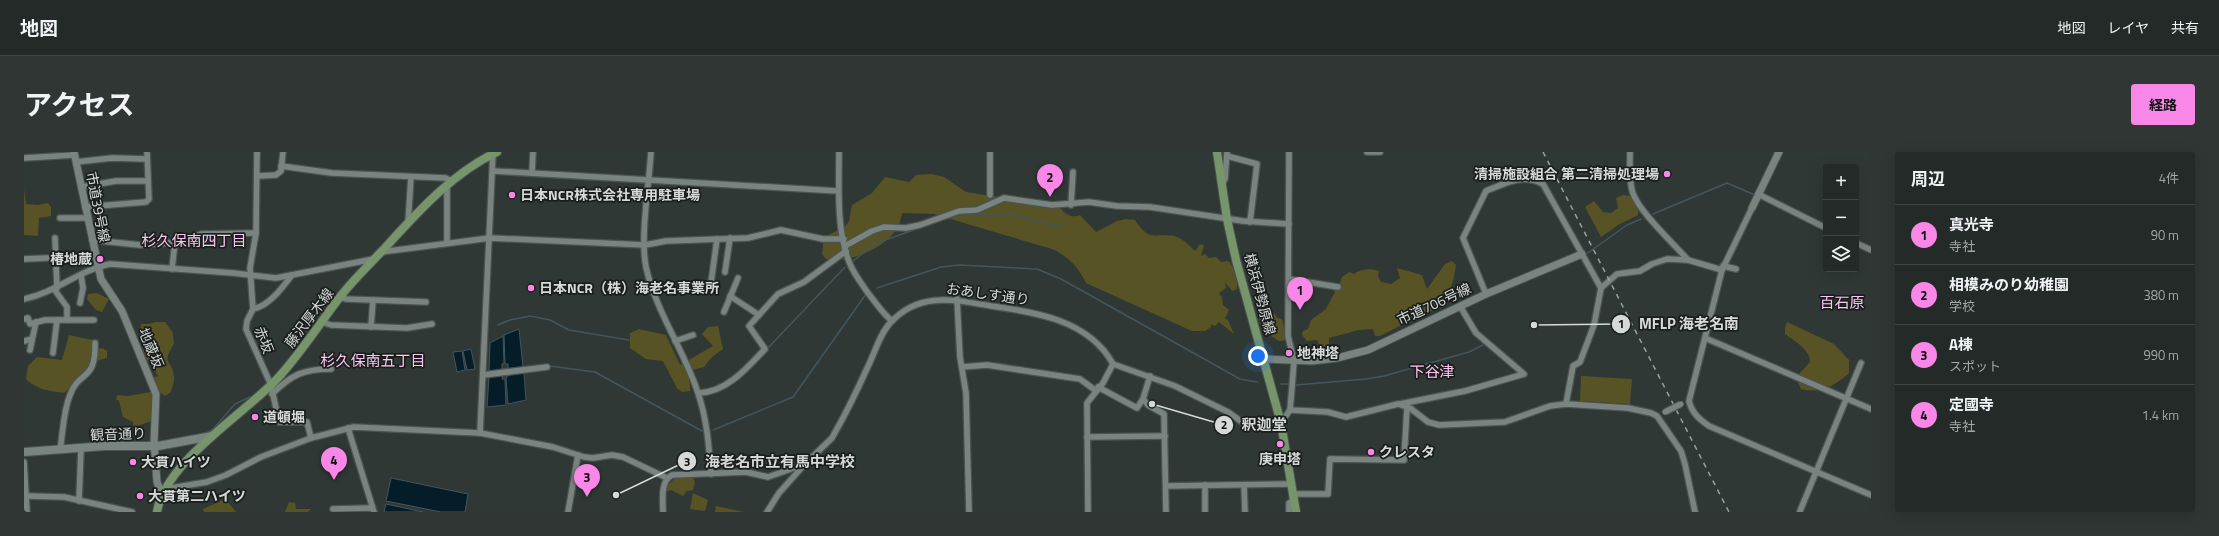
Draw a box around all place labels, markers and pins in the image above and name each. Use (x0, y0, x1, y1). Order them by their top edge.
place label: 清掃施設組合 第二清掃処理場 (1474, 163, 1659, 184)
pin: 2 (1037, 164, 1063, 197)
marker: 清掃施設組合 第二清掃処理場 (1662, 169, 1672, 179)
place label: 日本NCR株式会社専用駐車場 (520, 184, 700, 205)
marker: 日本NCR株式会社専用駐車場 (507, 190, 517, 200)
place label: 椿地蔵 (50, 248, 92, 269)
marker: 椿地蔵 (95, 254, 105, 264)
place label: 日本NCR（株）海老名事業所 (539, 277, 719, 298)
pin: 1 (1287, 277, 1313, 310)
marker: 日本NCR（株）海老名事業所 (526, 283, 536, 293)
callout: MFLP 海老名南 (1611, 311, 1747, 338)
place label: 地神塔 (1297, 342, 1339, 363)
marker: 地神塔 (1284, 348, 1294, 358)
place label: 道頓堀 (263, 406, 305, 427)
marker: 道頓堀 (250, 412, 260, 422)
callout: 釈迦堂 (1214, 412, 1295, 439)
marker: 庚申塔 (1275, 439, 1285, 449)
place label: クレスタ (1379, 441, 1435, 462)
pin: 4 (321, 447, 347, 480)
marker: クレスタ (1366, 447, 1376, 457)
callout: 海老名市立有馬中学校 (677, 448, 863, 475)
place label: 庚申塔 (1259, 448, 1301, 469)
place label: 大貫ハイツ (141, 451, 211, 472)
marker: 大貫ハイツ (128, 457, 138, 467)
pin: 3 (574, 464, 600, 497)
place label: 大貫第二ハイツ (148, 485, 246, 506)
marker: 大貫第二ハイツ (135, 491, 145, 501)

